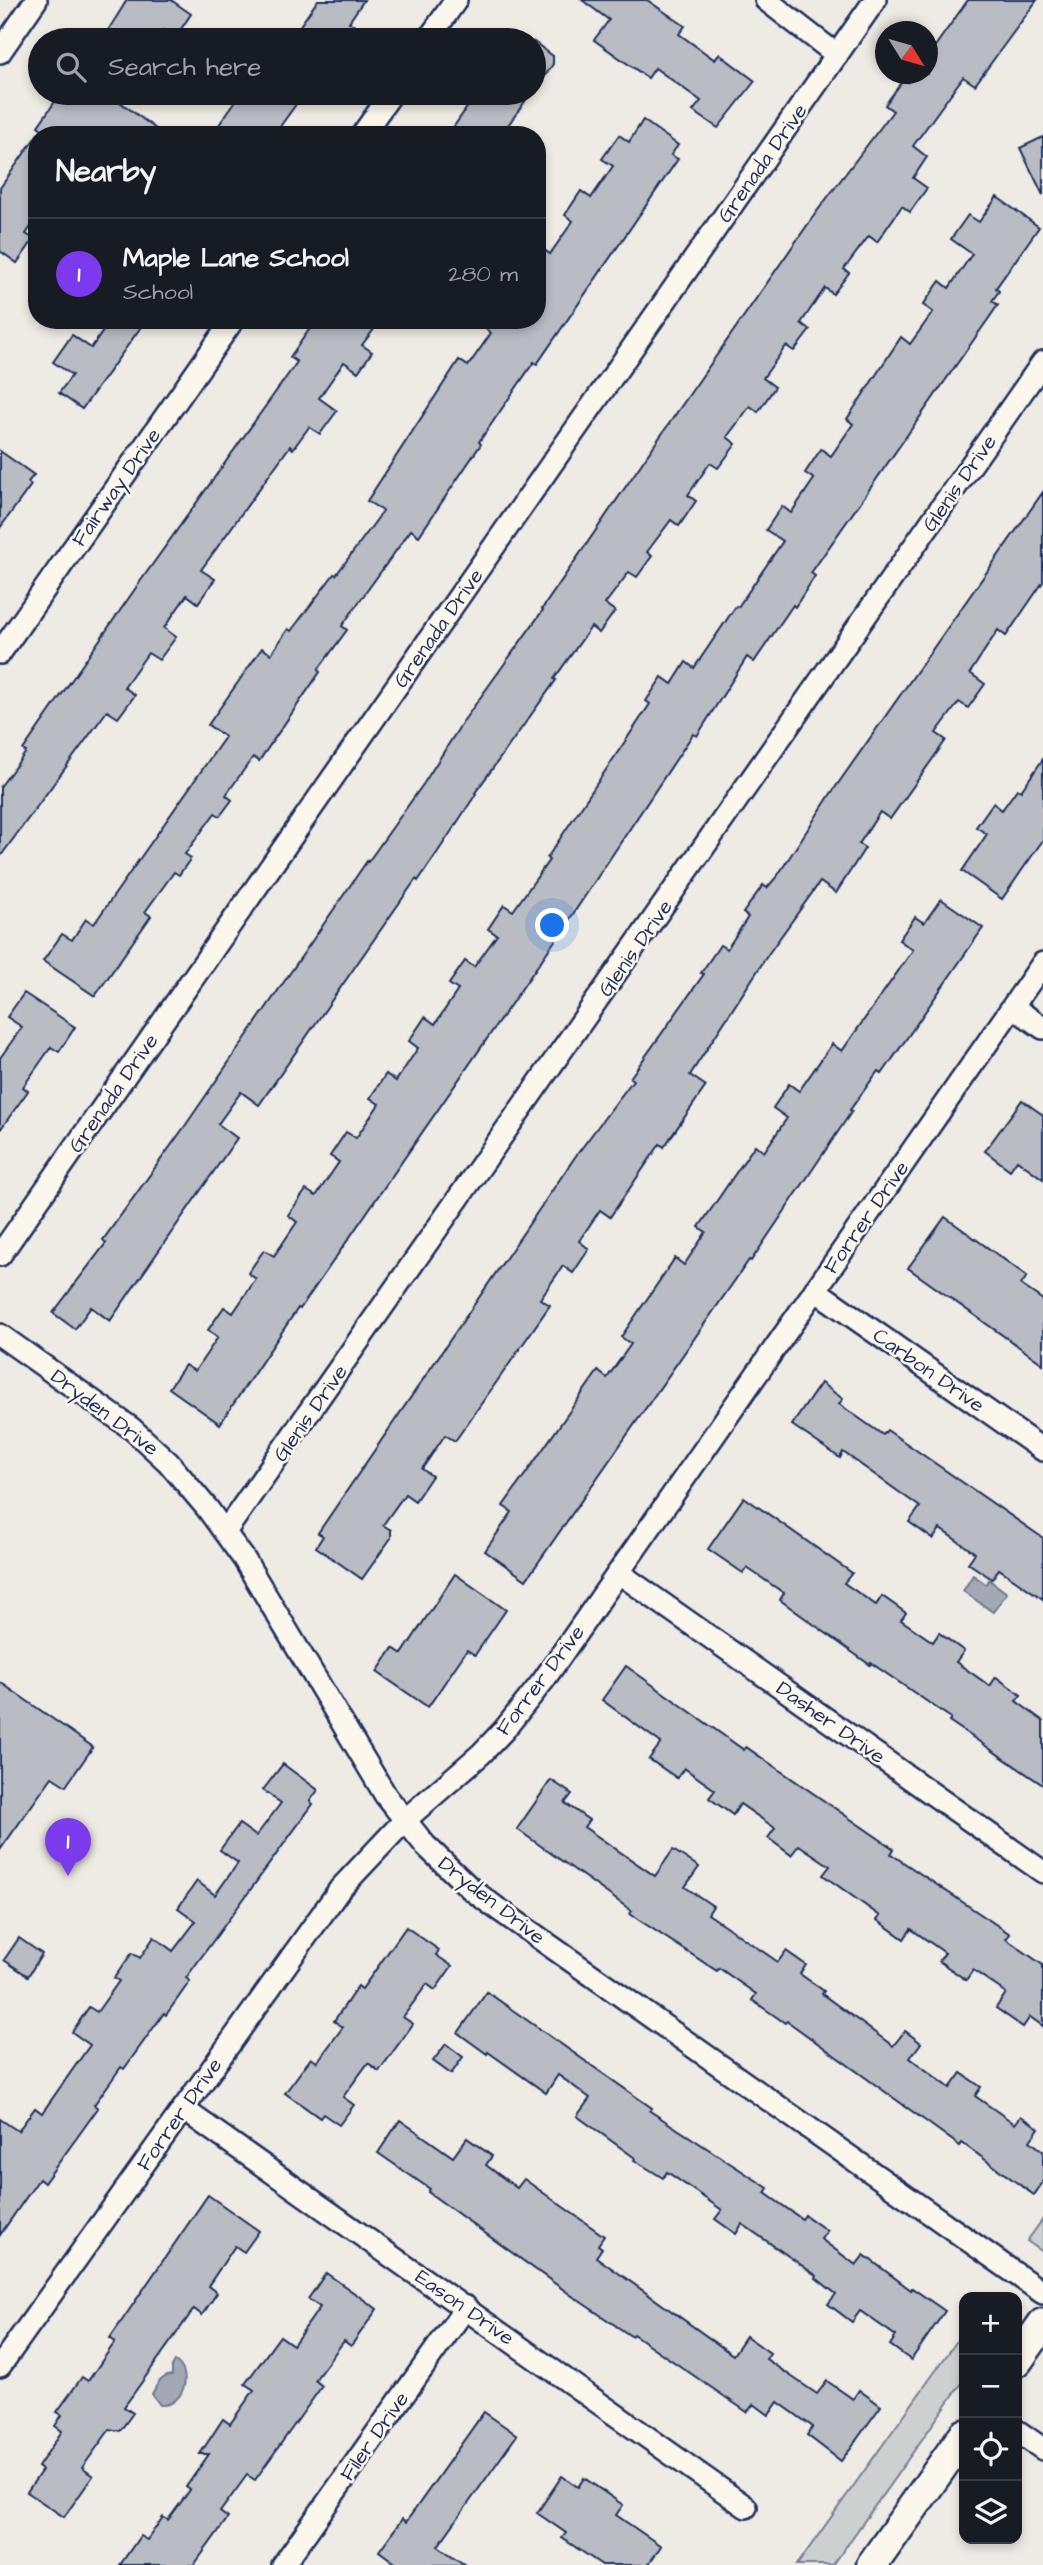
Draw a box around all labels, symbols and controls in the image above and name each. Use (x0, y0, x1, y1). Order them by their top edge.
north arrow (875, 21, 938, 84)
search box (28, 28, 546, 105)
icon: search (52, 48, 90, 86)
text: Search here (108, 49, 261, 85)
street label: Grenada Drive (711, 98, 814, 229)
text: Nearby (56, 151, 156, 193)
text: Maple Lane School (123, 240, 349, 276)
text: 1 (78, 258, 80, 290)
text: 280 m (448, 258, 518, 290)
text: School (123, 276, 193, 308)
street label: Fairway Drive (65, 422, 170, 553)
street label: Glenis Drive (915, 429, 1004, 538)
street label: Grenada Drive (387, 563, 490, 694)
street label: Glenis Drive (591, 894, 680, 1003)
your location (535, 908, 569, 942)
street label: Grenada Drive (62, 1028, 165, 1159)
street label: Forrer Drive (817, 1155, 916, 1279)
street label: Carbon Drive (867, 1321, 990, 1420)
street label: Glenis Drive (266, 1359, 355, 1468)
street label: Dryden Drive (43, 1362, 165, 1464)
street label: Forrer Drive (489, 1619, 592, 1742)
street label: Dasher Drive (770, 1674, 891, 1771)
pin: 1 (45, 1818, 91, 1876)
street label: Dryden Drive (431, 1849, 551, 1953)
street label: Forrer Drive (130, 2052, 229, 2176)
street label: Eason Drive (409, 2263, 520, 2352)
map controls (959, 2292, 1022, 2544)
button: + (959, 2292, 1022, 2355)
button: − (959, 2355, 1022, 2418)
street label: Filer Drive (333, 2386, 416, 2487)
button: locate (959, 2418, 1022, 2481)
button: layers (959, 2481, 1022, 2544)

